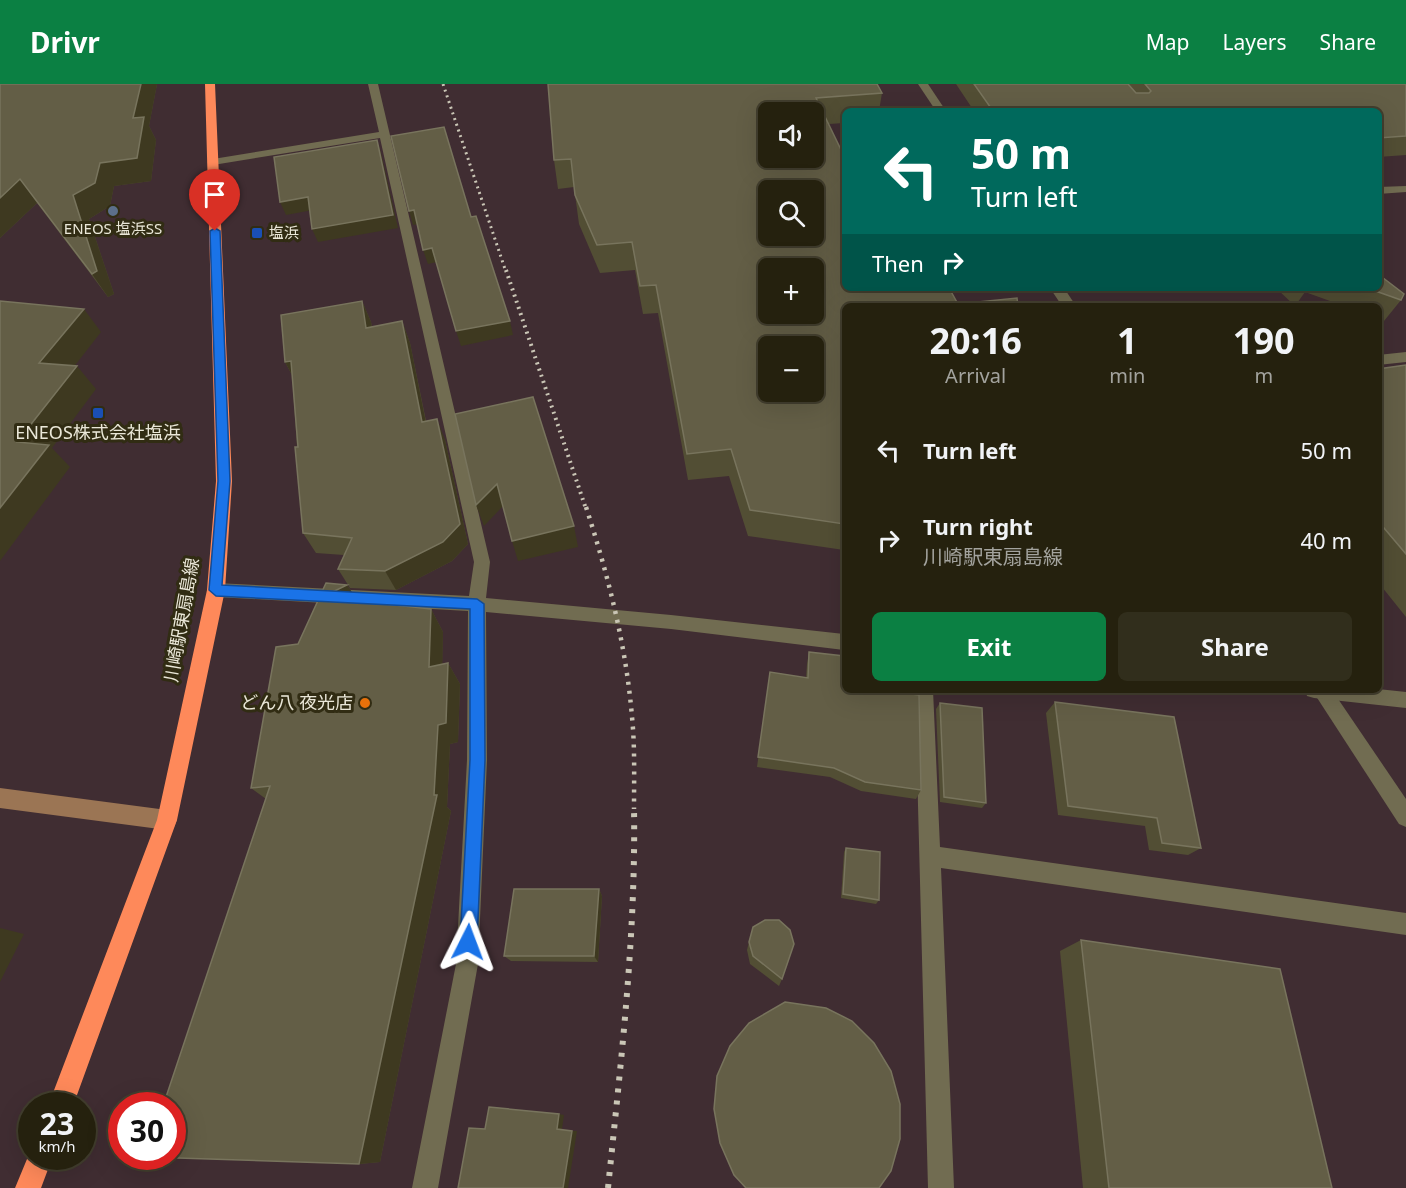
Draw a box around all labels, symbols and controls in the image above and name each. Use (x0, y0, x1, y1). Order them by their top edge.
text: Drivr (30, 23, 100, 61)
text: Map (1146, 28, 1190, 56)
text: Layers (1223, 28, 1287, 56)
text: Share (1320, 28, 1376, 56)
map controls (758, 102, 824, 402)
button: sound (758, 102, 824, 168)
text: 50 m (971, 124, 1071, 181)
icon: left (872, 132, 950, 210)
pin (189, 169, 240, 231)
icon: arrive (198, 178, 231, 211)
text: Turn left (971, 178, 1077, 215)
button: search (758, 180, 824, 246)
marker: ENEOS 塩浜SS (106, 204, 120, 218)
place label: ENEOS 塩浜SS (64, 218, 162, 238)
place label: 塩浜 (269, 222, 299, 242)
marker: 塩浜 (250, 226, 264, 240)
icon: right (936, 246, 969, 279)
text: Then (872, 248, 924, 278)
button: + (758, 258, 824, 324)
text: 20:16 (929, 316, 1022, 365)
text: 1 (1117, 316, 1138, 365)
text: 190 (1233, 316, 1295, 365)
button: − (758, 336, 824, 402)
text: Arrival (945, 362, 1006, 389)
text: min (1109, 362, 1145, 389)
text: m (1254, 362, 1273, 389)
marker: ENEOS株式会社塩浜 (91, 406, 105, 420)
place label: ENEOS株式会社塩浜 (15, 420, 181, 444)
icon: left (872, 434, 905, 467)
text: Turn left (923, 435, 1017, 465)
text: 50 m (1301, 435, 1352, 465)
text: Turn right (923, 511, 1033, 541)
icon: right (872, 524, 905, 557)
text: 40 m (1301, 525, 1352, 555)
text: 川崎駅東扇島線 (923, 543, 1063, 570)
street label: 川崎駅東扇島線 (158, 556, 204, 684)
button: Exit (872, 612, 1106, 681)
button: Share (1118, 612, 1352, 681)
place label: どん八 夜光店 (240, 690, 353, 714)
marker: どん八 夜光店 (358, 696, 372, 710)
position arrow (436, 910, 500, 974)
speed limit sign: 30 (108, 1092, 186, 1170)
text: 23 (40, 1103, 74, 1144)
text: km/h (39, 1136, 75, 1156)

